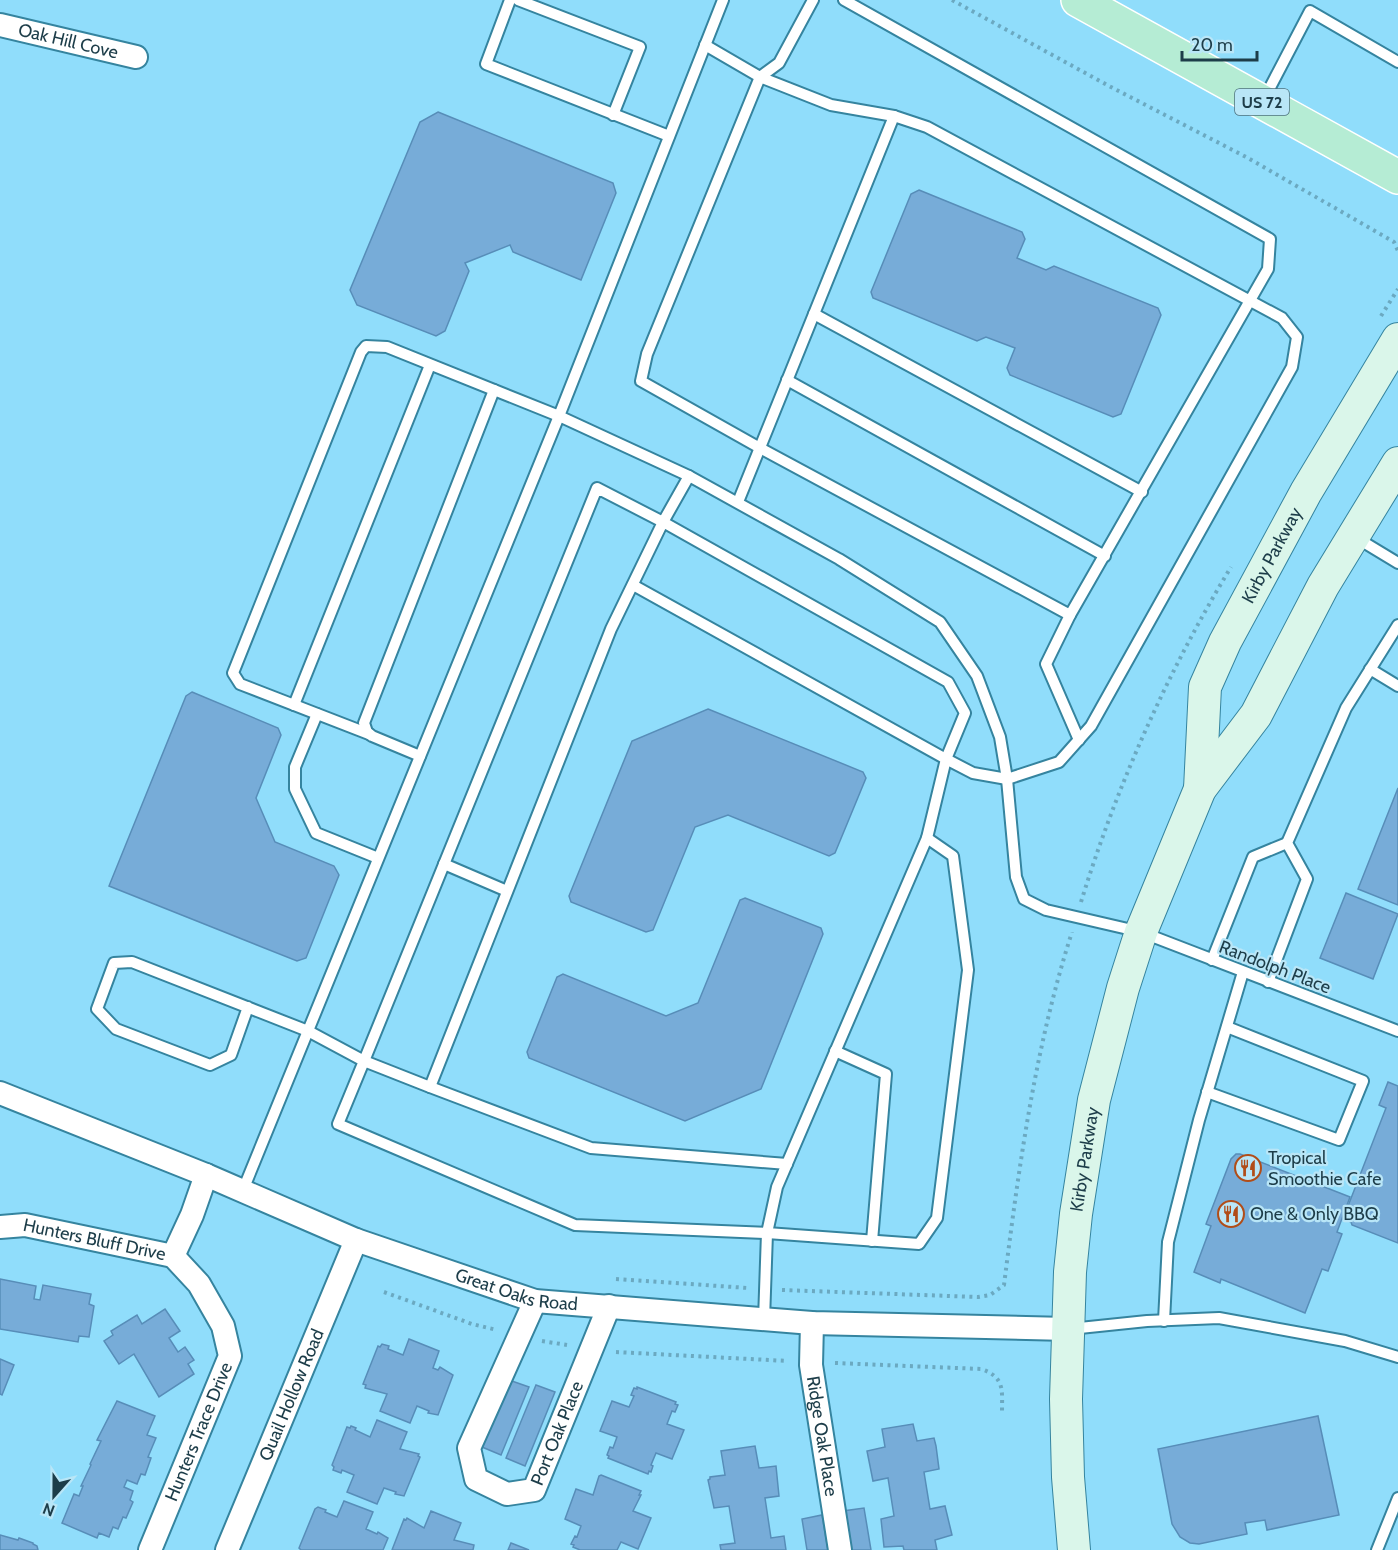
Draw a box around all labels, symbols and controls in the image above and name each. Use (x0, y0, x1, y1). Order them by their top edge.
street label: Oak Hill Cove (16, 19, 120, 63)
scale bar (1182, 24, 1257, 62)
text: 20 m (1191, 34, 1233, 56)
road number: US 72 (1235, 89, 1289, 115)
street label: Kirby Parkway (1237, 503, 1307, 607)
street label: Randolph Place (1216, 936, 1334, 998)
street label: Kirby Parkway (1066, 1105, 1104, 1213)
place label: Tropical Smoothie Cafe (1268, 1147, 1381, 1190)
restaurant icon: Tropical Smoothie Cafe (1233, 1153, 1263, 1183)
restaurant icon: One & Only BBQ (1216, 1199, 1246, 1229)
place label: One & Only BBQ (1250, 1203, 1379, 1225)
street label: Hunters Bluff Drive (21, 1214, 168, 1265)
street label: Great Oaks Road (452, 1264, 579, 1315)
street label: Quail Hollow Road (254, 1326, 329, 1464)
street label: Hunters Trace Drive (160, 1359, 237, 1504)
street label: Ridge Oak Place (802, 1374, 842, 1498)
street label: Port Oak Place (526, 1378, 588, 1489)
north arrow (24, 1466, 84, 1526)
text: N (40, 1499, 57, 1520)

